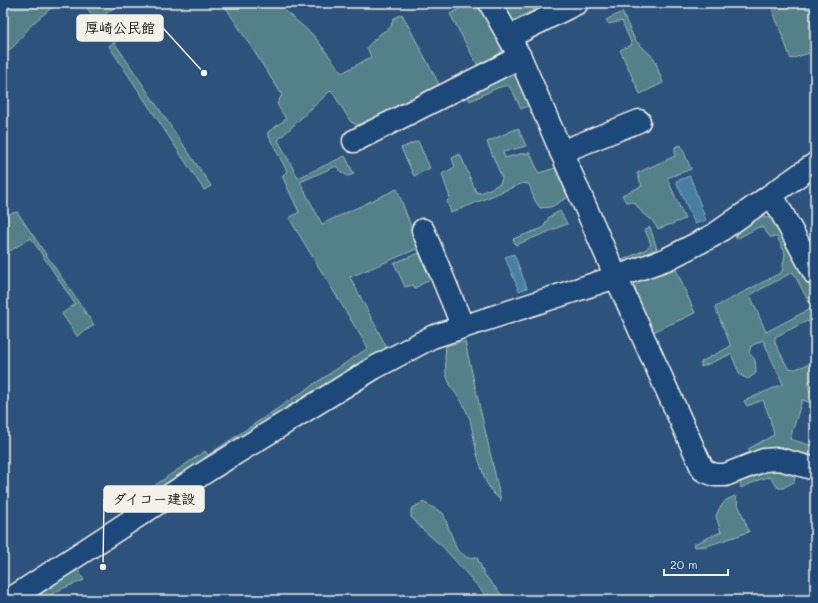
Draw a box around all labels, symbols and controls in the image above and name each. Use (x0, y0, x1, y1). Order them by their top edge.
callout: 厚崎公民館 (77, 15, 163, 41)
text: 厚崎公民館 (85, 18, 155, 37)
callout: ダイコー建設 (104, 486, 204, 512)
text: ダイコー建設 (113, 489, 195, 508)
scale bar (664, 551, 728, 577)
text: 20 m (670, 556, 698, 572)

